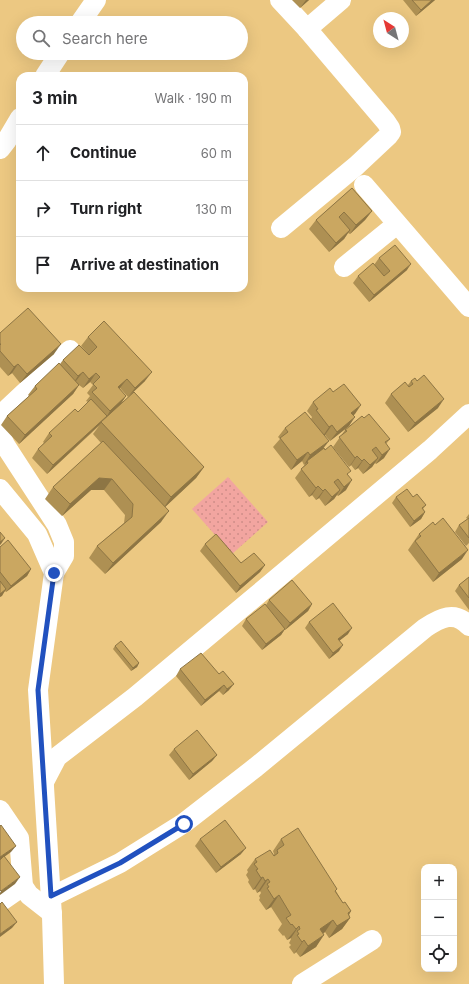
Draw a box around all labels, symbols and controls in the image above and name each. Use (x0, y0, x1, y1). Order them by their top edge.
north arrow (373, 12, 409, 48)
search box (16, 16, 248, 60)
icon: search (30, 27, 52, 49)
text: Search here (62, 29, 148, 48)
text: 3 min (32, 88, 78, 108)
text: Walk · 190 m (155, 90, 232, 106)
icon: ahead (32, 142, 54, 164)
text: Continue (70, 143, 137, 162)
text: 60 m (201, 145, 232, 161)
icon: right (32, 198, 54, 220)
text: Turn right (70, 199, 142, 218)
text: 130 m (195, 201, 232, 217)
icon: arrive (32, 254, 54, 276)
text: Arrive at destination (70, 255, 219, 274)
route end (45, 564, 63, 582)
route start (175, 815, 193, 833)
map controls (421, 864, 457, 972)
button: + (421, 864, 457, 900)
button: − (421, 900, 457, 936)
button: locate (421, 936, 457, 972)

